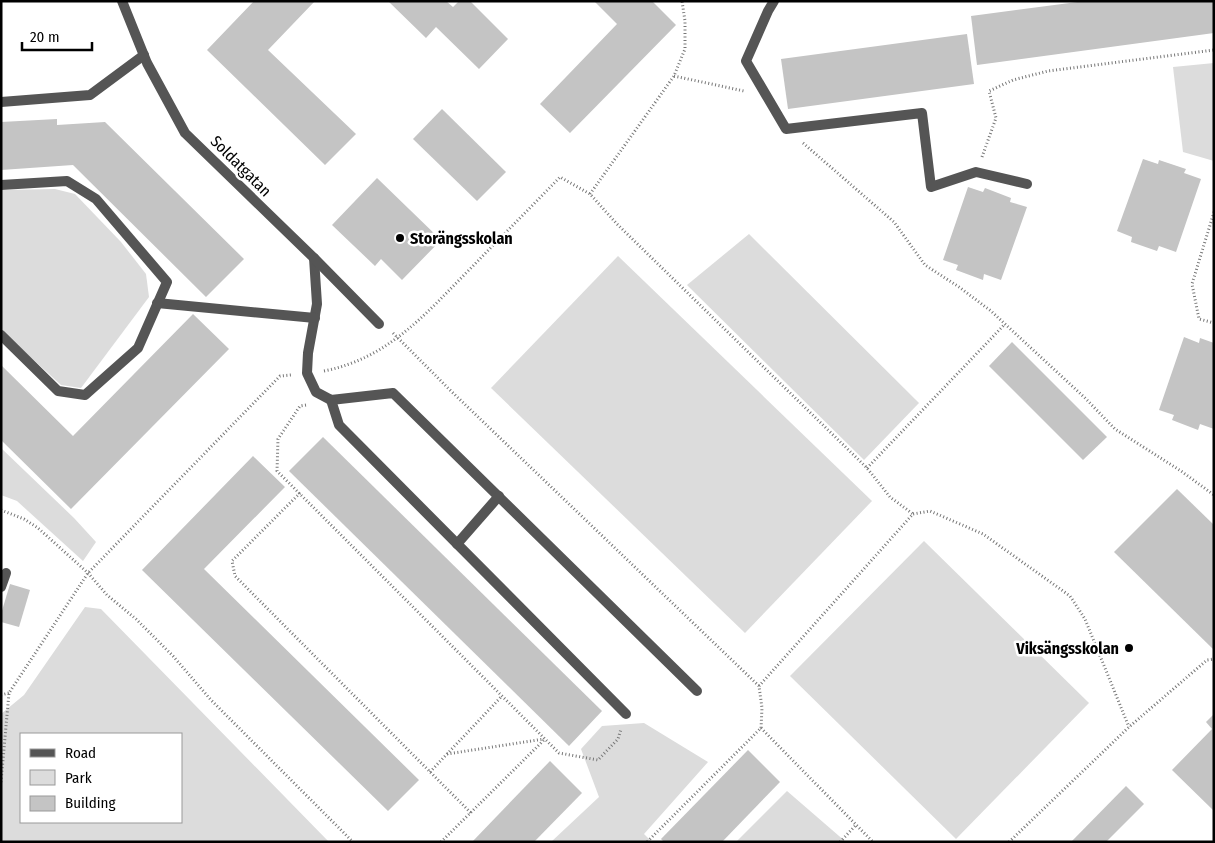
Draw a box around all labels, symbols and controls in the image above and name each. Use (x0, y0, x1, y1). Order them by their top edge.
scale bar (22, 20, 92, 52)
text: 20 m (30, 28, 60, 46)
street label: Soldatgatan (207, 132, 275, 200)
place label: Storängsskolan (410, 229, 513, 248)
marker: Storängsskolan (394, 232, 406, 244)
place label: Viksängsskolan (1015, 639, 1119, 658)
marker: Viksängsskolan (1123, 642, 1135, 654)
legend (20, 733, 182, 823)
text: Road (65, 744, 96, 762)
text: Park (65, 769, 92, 787)
text: Building (65, 794, 116, 812)

